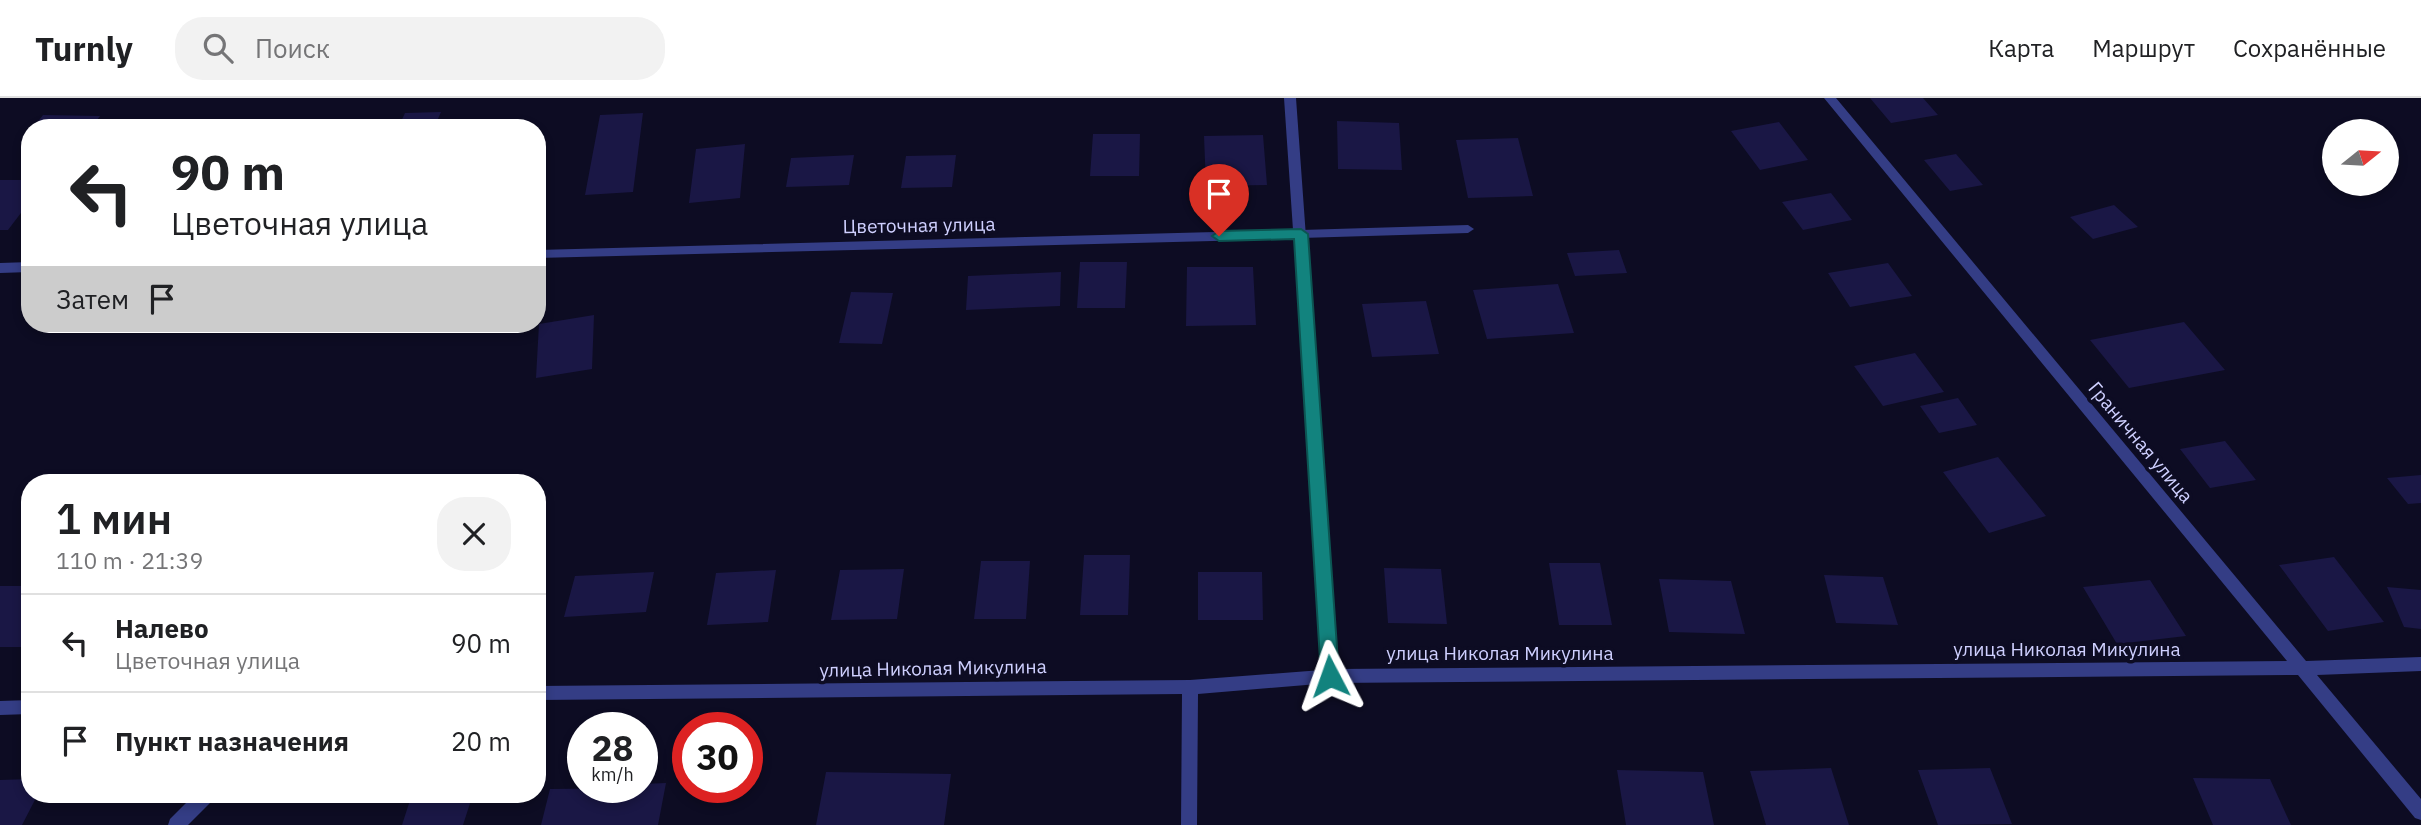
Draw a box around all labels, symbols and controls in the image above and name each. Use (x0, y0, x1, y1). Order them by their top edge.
search box (175, 17, 665, 80)
text: Turnly (35, 27, 133, 70)
icon: search (199, 29, 237, 67)
text: Поиск (255, 31, 330, 65)
text: Карта (1988, 32, 2054, 64)
text: Маршрут (2092, 32, 2195, 64)
text: Сохранённые (2233, 32, 2386, 64)
north arrow (2322, 119, 2399, 196)
map controls (2322, 119, 2399, 196)
text: 90 m (171, 140, 285, 203)
icon: left (56, 147, 147, 238)
pin (1189, 164, 1249, 236)
icon: arrive (1200, 175, 1238, 213)
text: Цветочная улица (171, 202, 428, 244)
street label: Цветочная улица (842, 212, 996, 238)
icon: arrive (143, 280, 181, 318)
text: Затем (56, 282, 129, 316)
street label: Граничная улица (2083, 377, 2199, 507)
text: 1 мин (56, 491, 172, 546)
button: close (437, 497, 511, 571)
text: 110 m · 21:39 (56, 545, 203, 575)
text: Налево (115, 611, 209, 645)
icon: left (56, 624, 94, 662)
text: 90 m (451, 626, 511, 660)
street label: улица Николая Микулина (1953, 637, 2181, 661)
position arrow (1293, 639, 1367, 713)
street label: улица Николая Микулина (1386, 641, 1614, 665)
text: Цветочная улица (115, 645, 300, 675)
street label: улица Николая Микулина (819, 654, 1047, 682)
speed limit sign: 30 (672, 712, 763, 803)
icon: arrive (56, 722, 94, 760)
text: Пункт назначения (115, 724, 349, 758)
text: 20 m (451, 724, 511, 758)
text: 28 (591, 725, 634, 771)
text: km/h (591, 763, 634, 786)

